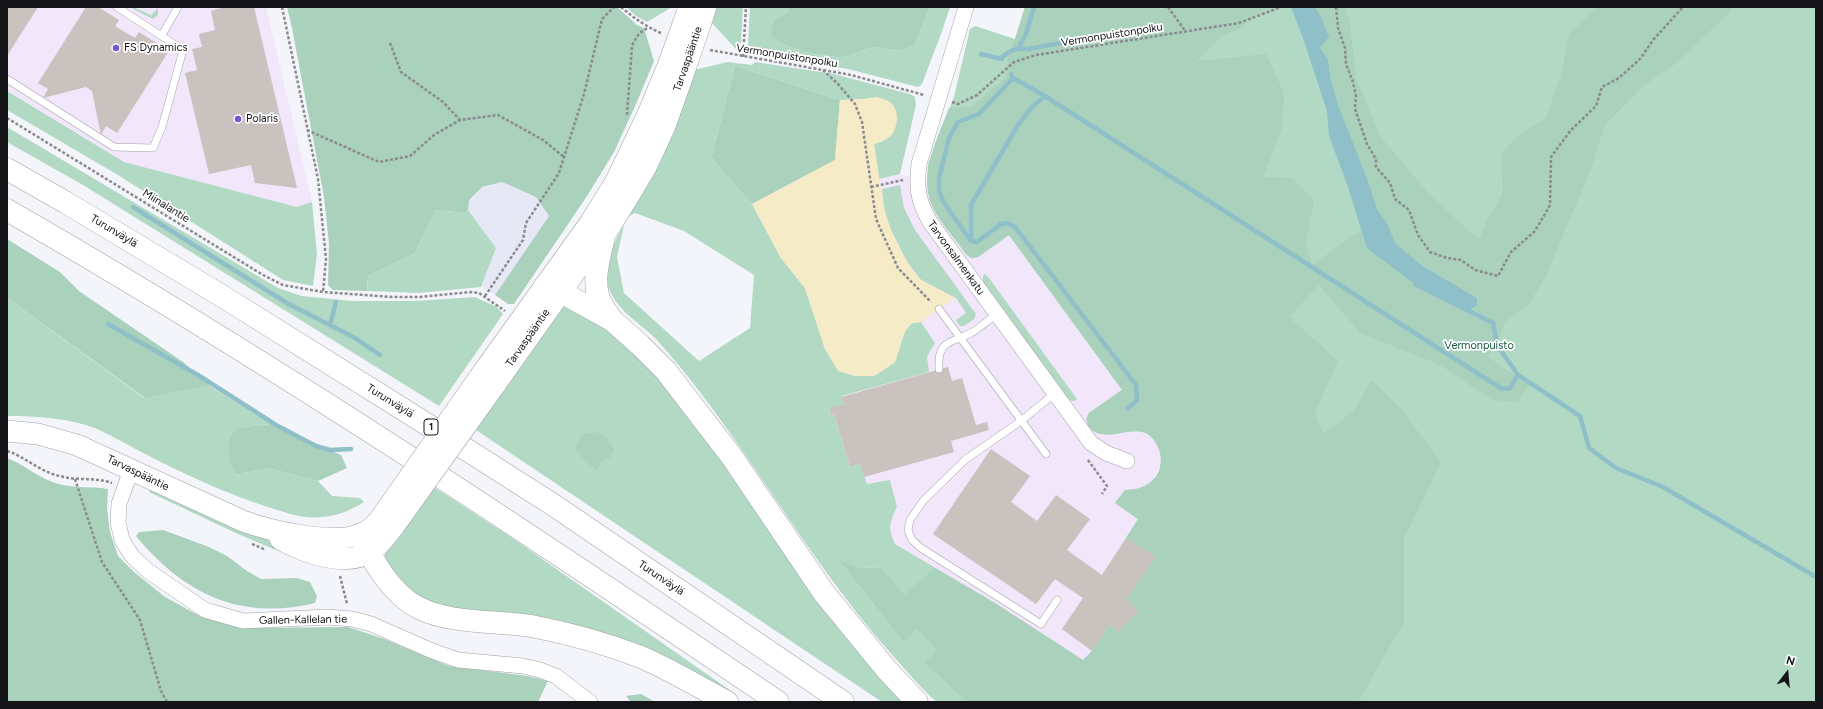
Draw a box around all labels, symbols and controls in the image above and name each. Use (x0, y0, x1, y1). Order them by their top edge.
street label: Vermonpuistonpolku (1060, 20, 1164, 50)
street label: Tarvaspääntie (671, 25, 705, 93)
place label: FS Dynamics (124, 41, 188, 55)
street label: Vermonpuistonpolku (735, 41, 839, 71)
marker: FS Dynamics (111, 43, 121, 53)
place label: Polaris (246, 112, 278, 126)
marker: Polaris (233, 114, 243, 124)
street label: Miinalantie (140, 186, 192, 226)
street label: Turunväylä (88, 212, 140, 250)
street label: Tarvonsalmenkatu (925, 218, 987, 298)
street label: Tarvaspääntie (503, 307, 553, 369)
park label: Vermonpuisto (1444, 339, 1514, 353)
street label: Turunväylä (364, 381, 416, 421)
road number: 1 (424, 419, 438, 435)
street label: Tarvaspääntie (105, 452, 171, 494)
street label: Turunväylä (635, 558, 687, 598)
street label: Gallen-Kallelan tie (259, 613, 347, 627)
north arrow (1767, 653, 1807, 693)
text: N (1785, 654, 1796, 668)

